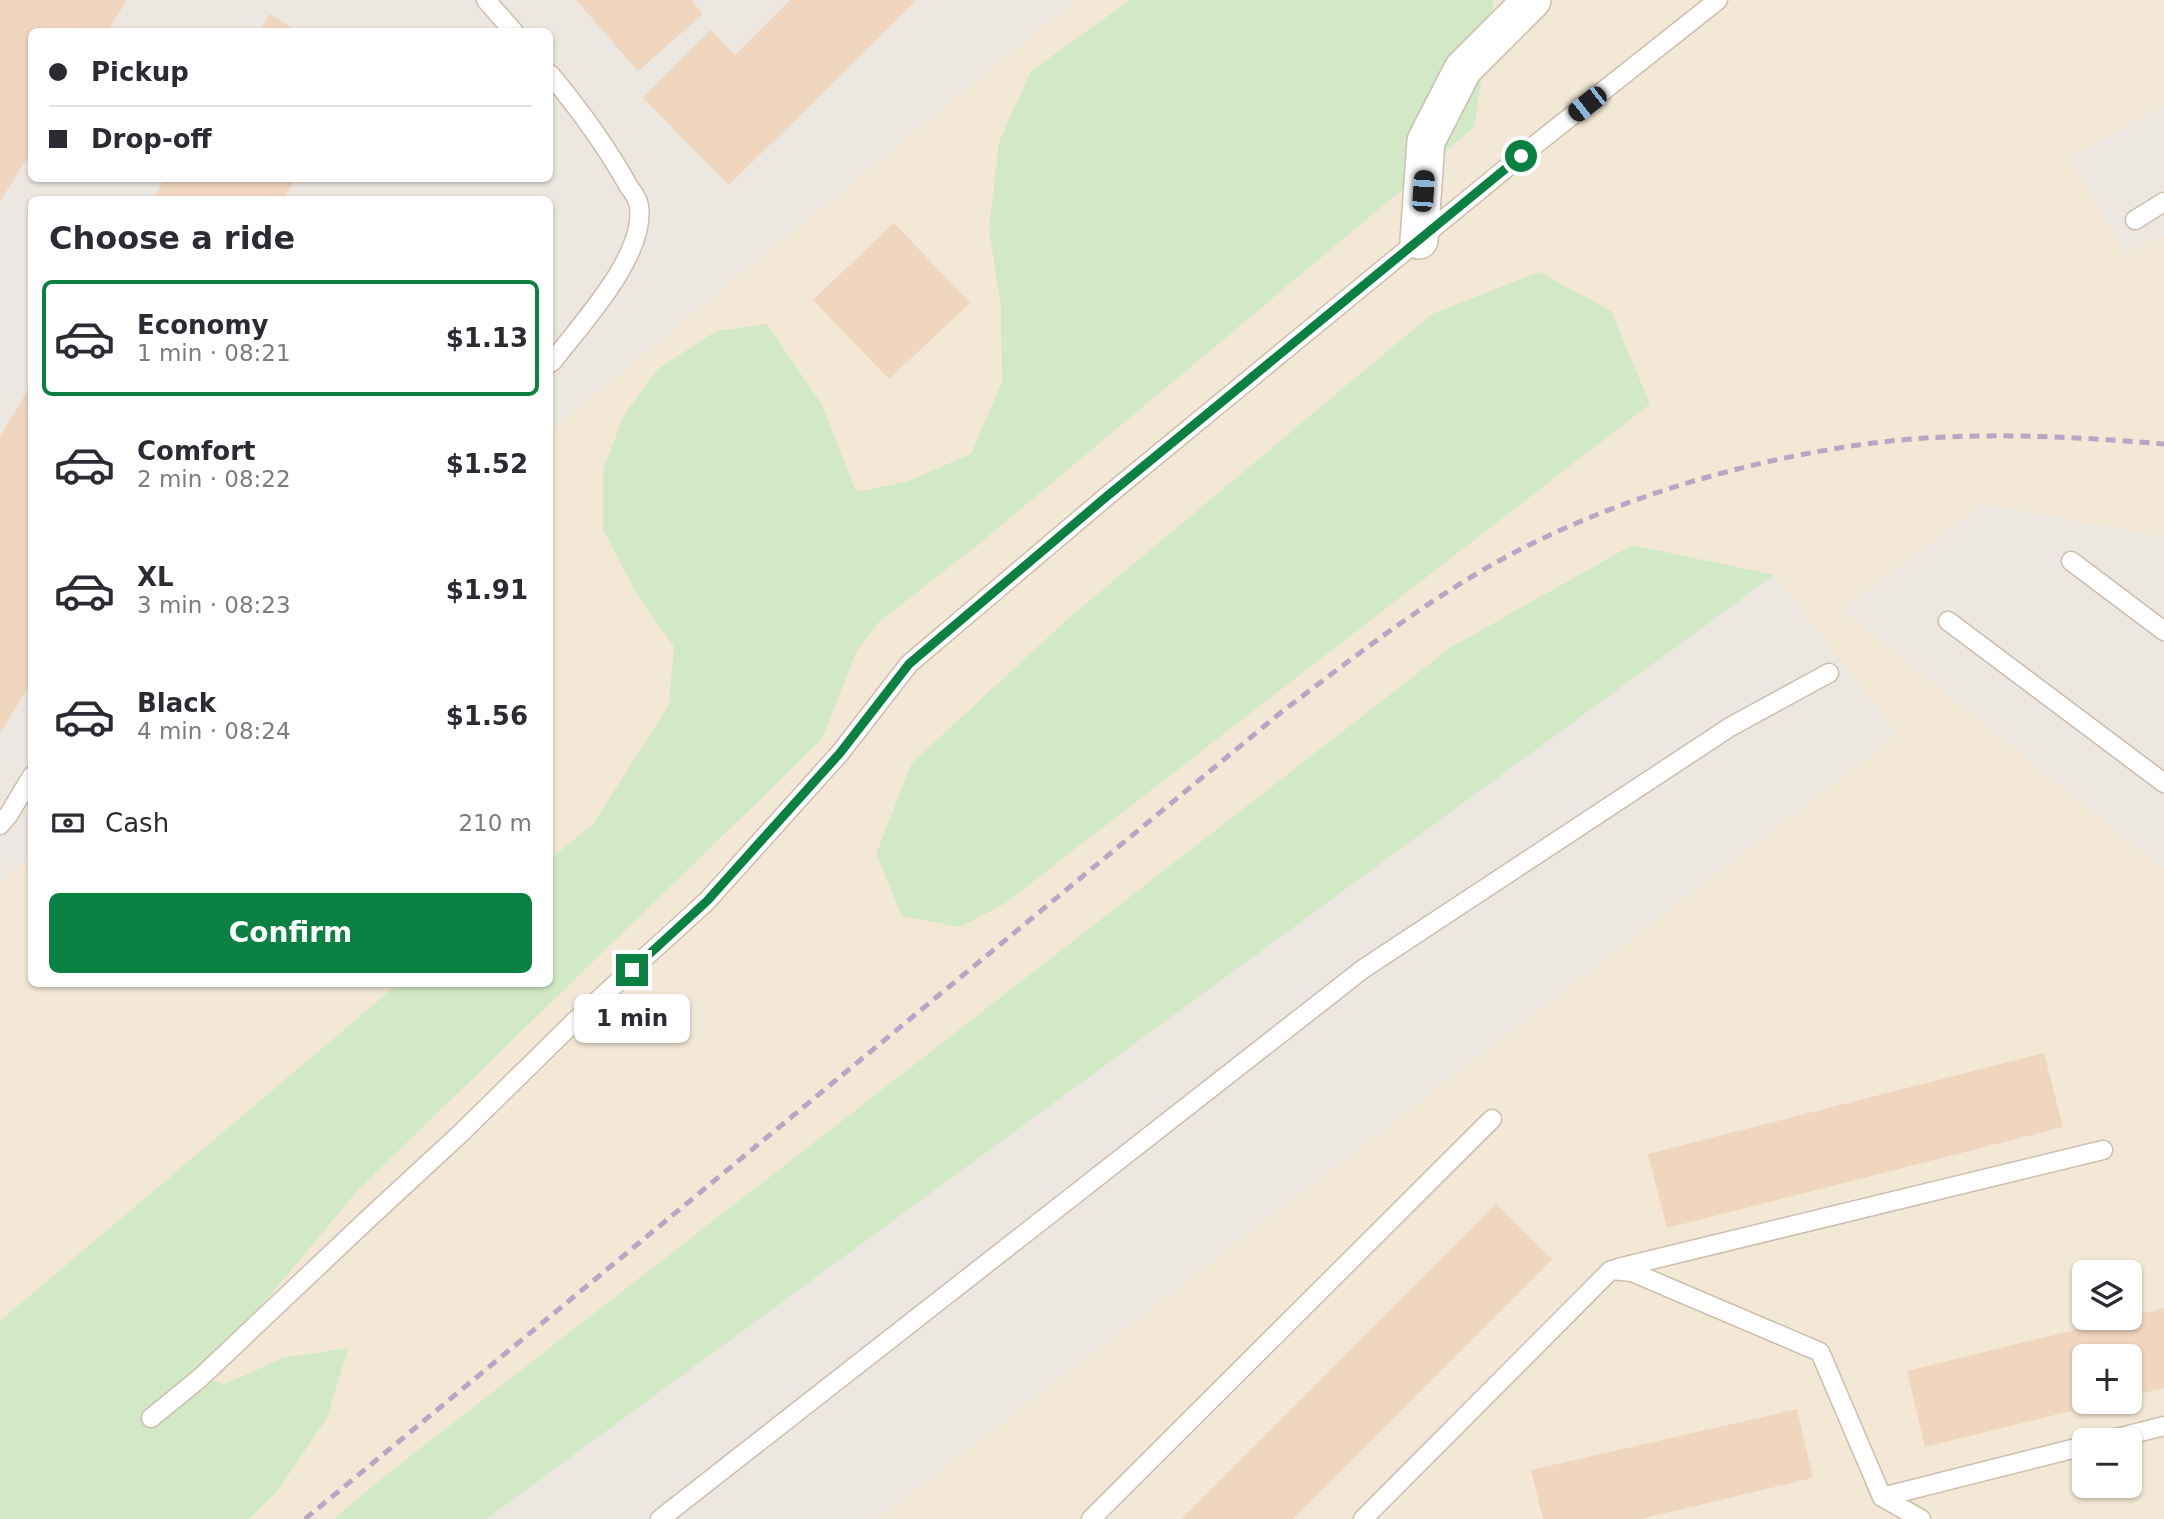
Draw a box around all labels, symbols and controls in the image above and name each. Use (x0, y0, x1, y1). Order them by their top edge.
text: Pickup (91, 57, 189, 87)
car (1564, 83, 1611, 125)
text: Drop-off (91, 124, 212, 154)
route start (1505, 140, 1537, 172)
car (1412, 169, 1435, 213)
text: Choose a ride (49, 219, 295, 257)
icon: car (53, 307, 116, 370)
text: Economy (137, 310, 268, 340)
text: $1.13 (446, 323, 528, 353)
text: 1 min · 08:21 (137, 340, 291, 366)
icon: car (53, 433, 116, 496)
text: Comfort (137, 436, 255, 466)
text: $1.52 (446, 449, 528, 479)
text: 2 min · 08:22 (137, 466, 291, 492)
icon: car (53, 559, 116, 622)
text: XL (137, 562, 174, 592)
text: $1.91 (446, 575, 528, 605)
text: 3 min · 08:23 (137, 592, 291, 618)
icon: car (53, 685, 116, 748)
text: Black (137, 688, 216, 718)
text: $1.56 (446, 701, 528, 731)
text: 4 min · 08:24 (137, 718, 291, 744)
icon: cash (49, 804, 87, 842)
text: Cash (105, 808, 169, 838)
text: 210 m (458, 810, 532, 836)
button: Confirm (49, 893, 532, 973)
route end (616, 954, 648, 986)
callout: 1 min (574, 995, 690, 1044)
text: 1 min (596, 1005, 668, 1031)
map controls (2072, 1260, 2142, 1498)
button: layers (2072, 1260, 2142, 1330)
button: + (2072, 1344, 2142, 1414)
button: − (2072, 1428, 2142, 1498)

